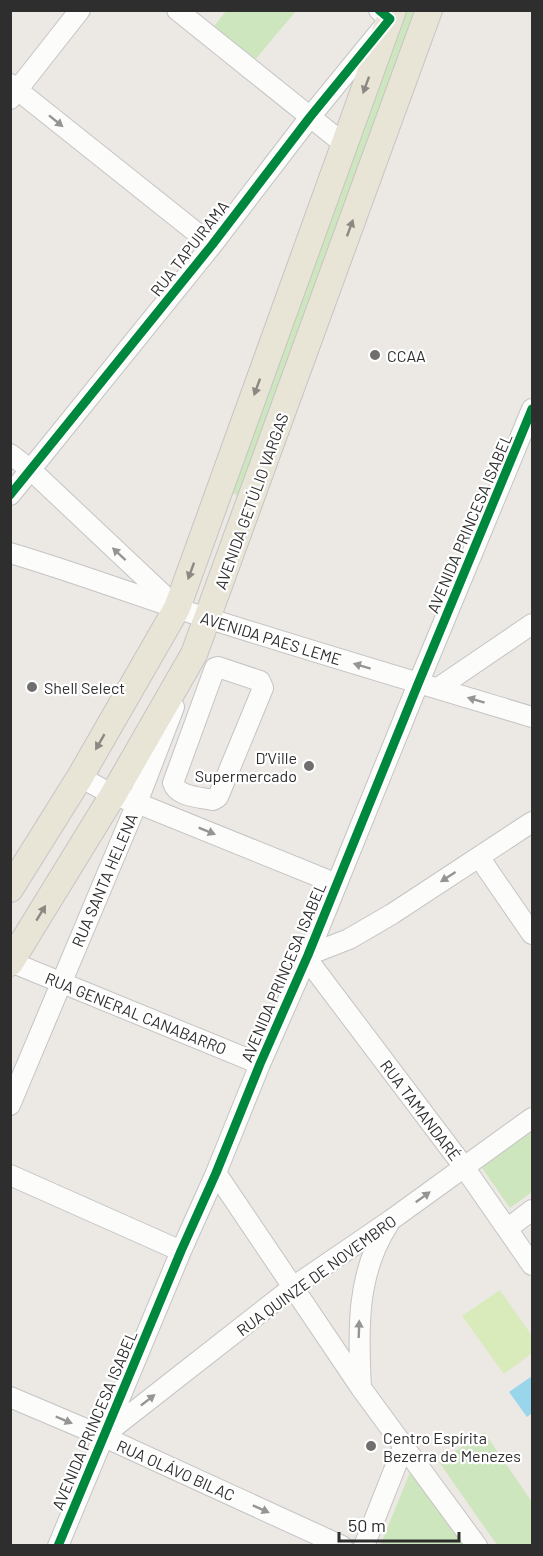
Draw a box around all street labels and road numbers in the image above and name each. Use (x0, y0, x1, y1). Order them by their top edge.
street label: RUA TAPUIRAMA (146, 196, 232, 300)
street label: AVENIDA GETÚLIO VARGAS (210, 410, 292, 592)
street label: AVENIDA PRINCESA ISABEL (423, 430, 515, 616)
street label: AVENIDA PAES LEME (198, 608, 344, 668)
street label: RUA SANTA HELENA (67, 810, 141, 950)
street label: AVENIDA PRINCESA ISABEL (237, 879, 329, 1065)
street label: RUA GENERAL CANABARRO (43, 968, 229, 1058)
street label: RUA TAMANDARÉ (377, 1056, 465, 1164)
street label: RUA QUINZE DE NOVEMBRO (232, 1211, 400, 1339)
street label: AVENIDA PRINCESA ISABEL (48, 1327, 140, 1513)
street label: RUA OLÁVO BILAC (114, 1435, 238, 1505)

